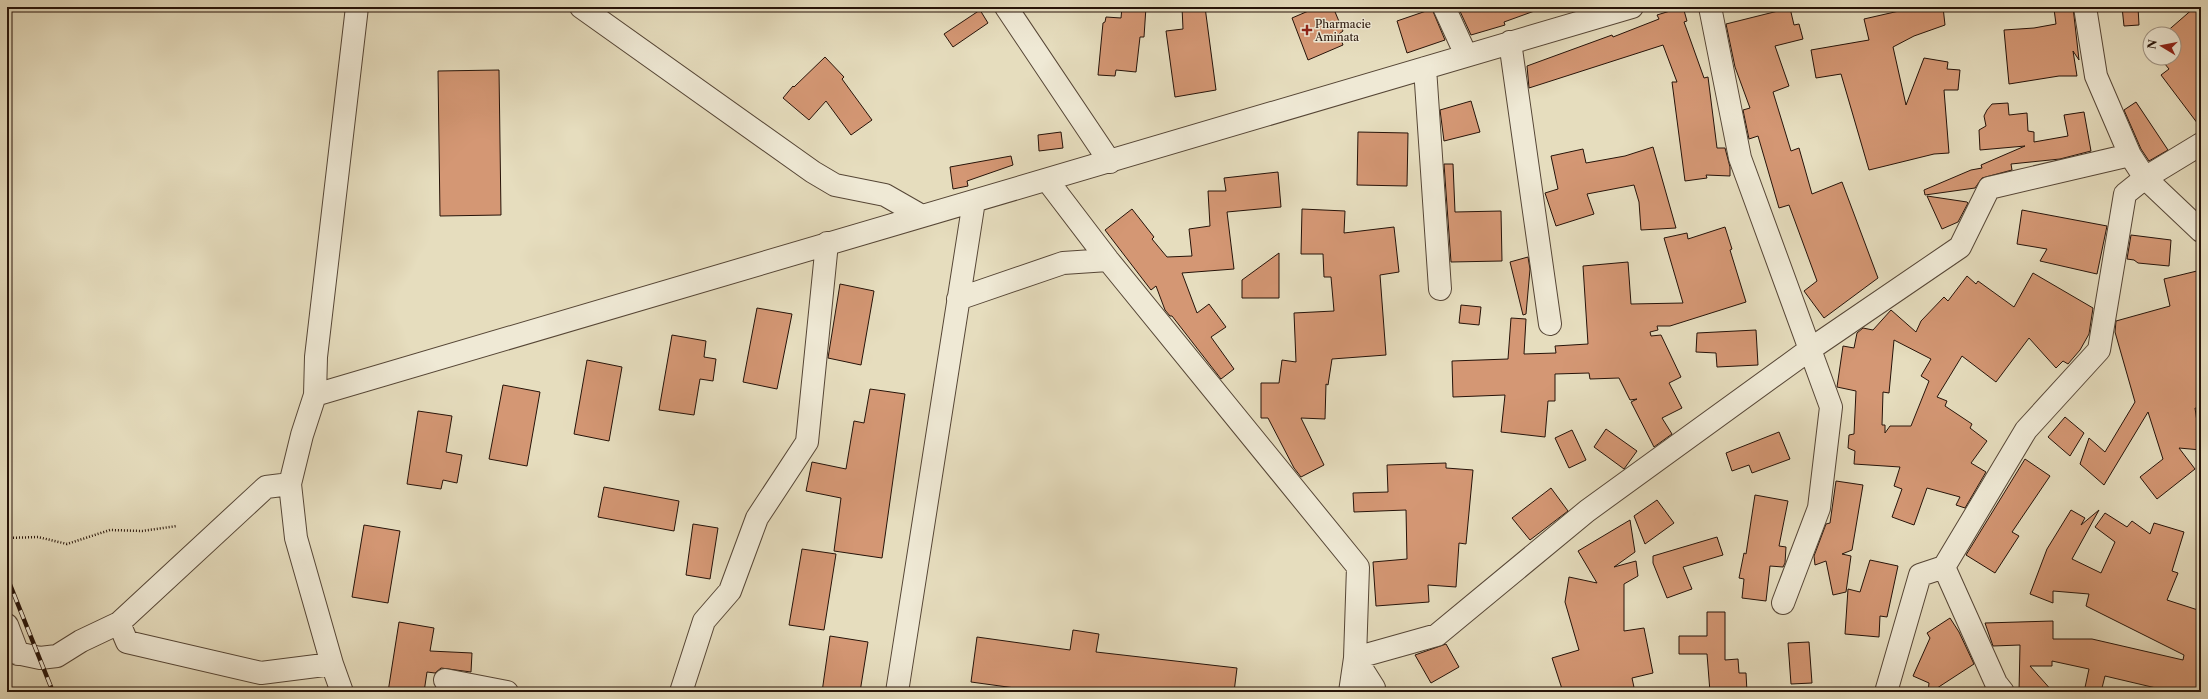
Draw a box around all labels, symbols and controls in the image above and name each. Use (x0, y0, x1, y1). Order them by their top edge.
place label: Pharmacie Aminata (1314, 17, 1371, 44)
marker: Pharmacie Aminata (1302, 25, 1312, 35)
north arrow (2142, 26, 2182, 66)
text: N (2144, 38, 2160, 50)

